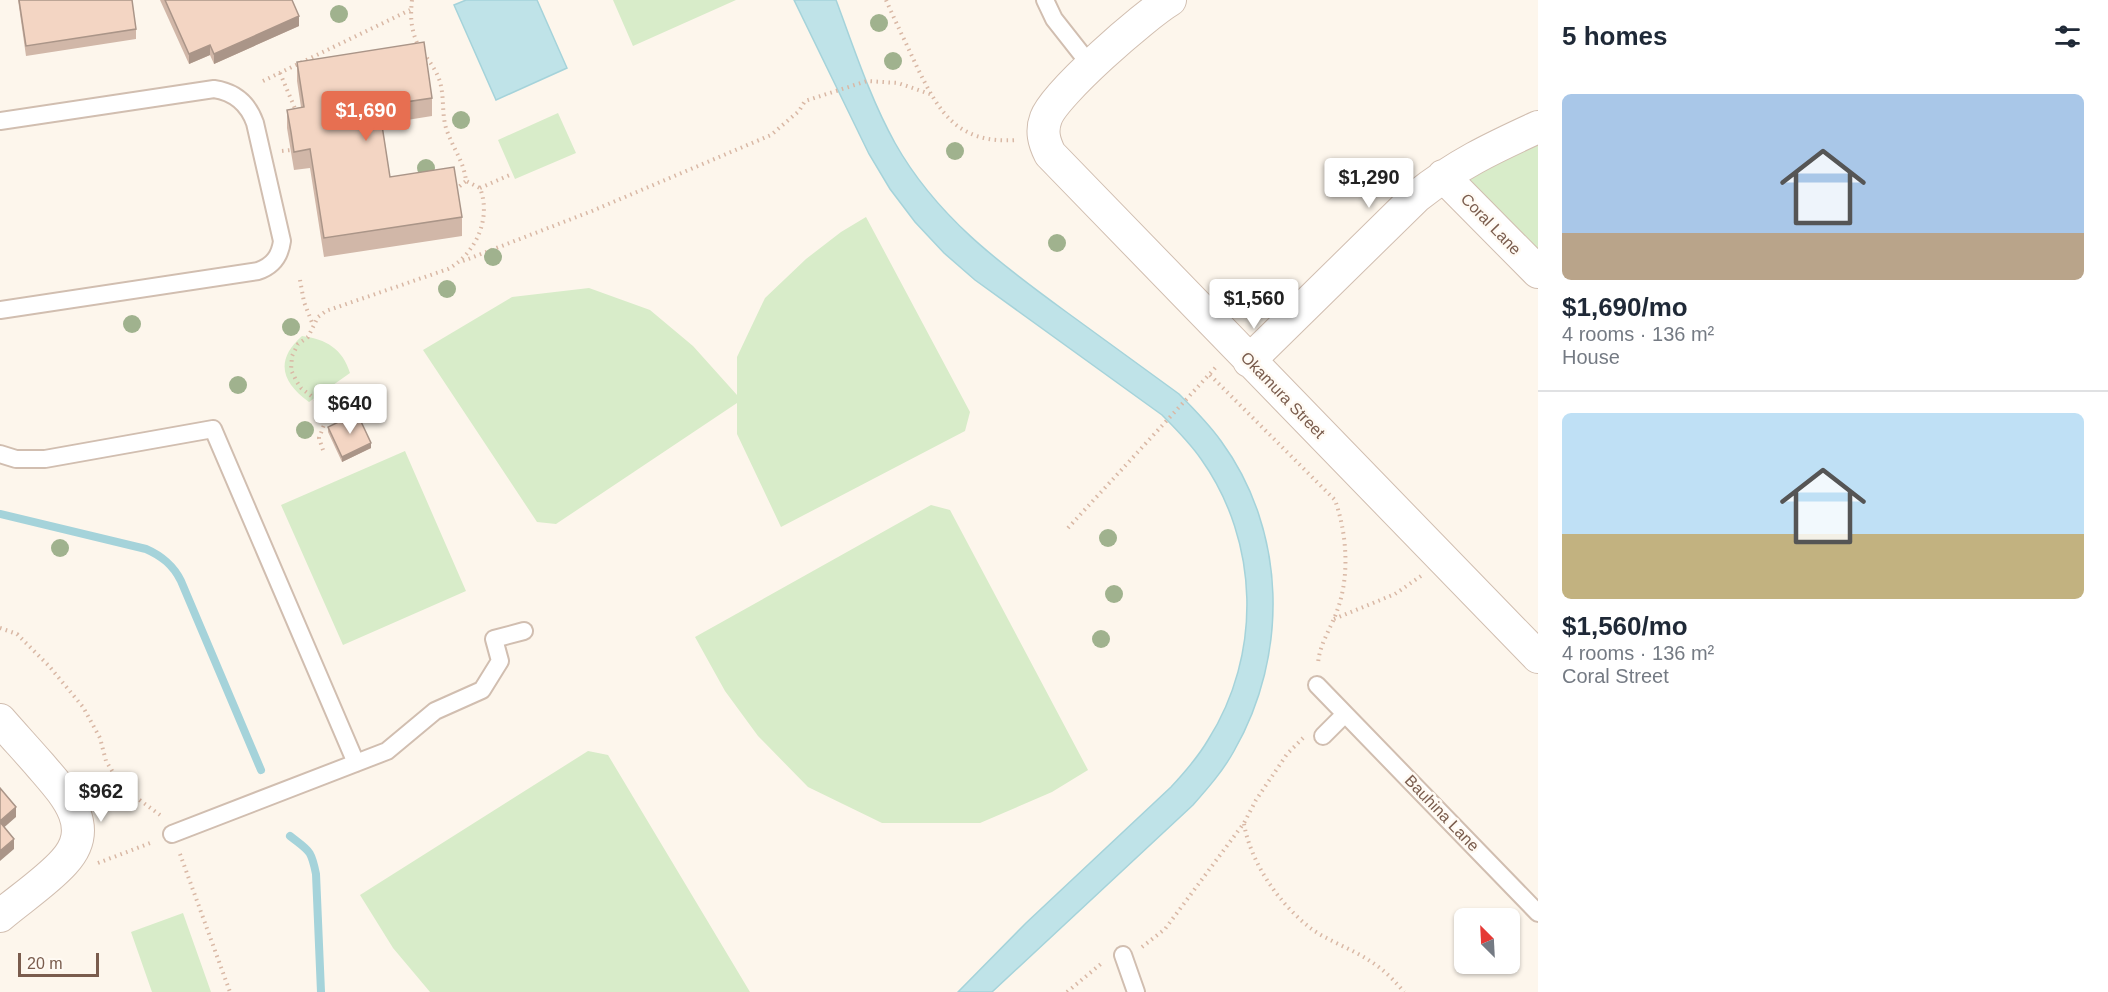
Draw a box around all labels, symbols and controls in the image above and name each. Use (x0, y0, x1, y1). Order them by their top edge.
icon: filters (2051, 20, 2084, 53)
text: 5 homes (1562, 21, 1668, 51)
pin: $1,690 (317, 91, 415, 142)
text: $1,690 (335, 99, 397, 121)
icon: home (1769, 133, 1877, 241)
pin: $1,290 (1320, 158, 1418, 209)
text: $1,290 (1338, 166, 1400, 188)
street label: Coral Lane (1458, 190, 1524, 258)
pin: $1,560 (1205, 279, 1303, 330)
text: $1,560 (1223, 287, 1285, 309)
text: $1,690/mo (1562, 292, 1688, 322)
text: 4 rooms · 136 m² (1562, 323, 1714, 345)
text: House (1562, 346, 1620, 368)
street label: Okamura Street (1238, 348, 1329, 442)
pin: $640 (314, 384, 386, 435)
text: $640 (328, 392, 372, 414)
icon: home (1769, 452, 1877, 560)
text: $1,560/mo (1562, 611, 1688, 641)
text: 4 rooms · 136 m² (1562, 642, 1714, 664)
text: Coral Street (1562, 665, 1669, 687)
pin: $962 (65, 772, 137, 823)
street label: Bauhina Lane (1402, 772, 1482, 854)
text: $962 (79, 780, 123, 802)
north arrow (1454, 908, 1520, 974)
map controls (1454, 908, 1520, 974)
scale bar (18, 950, 99, 978)
text: 20 m (27, 955, 63, 972)

